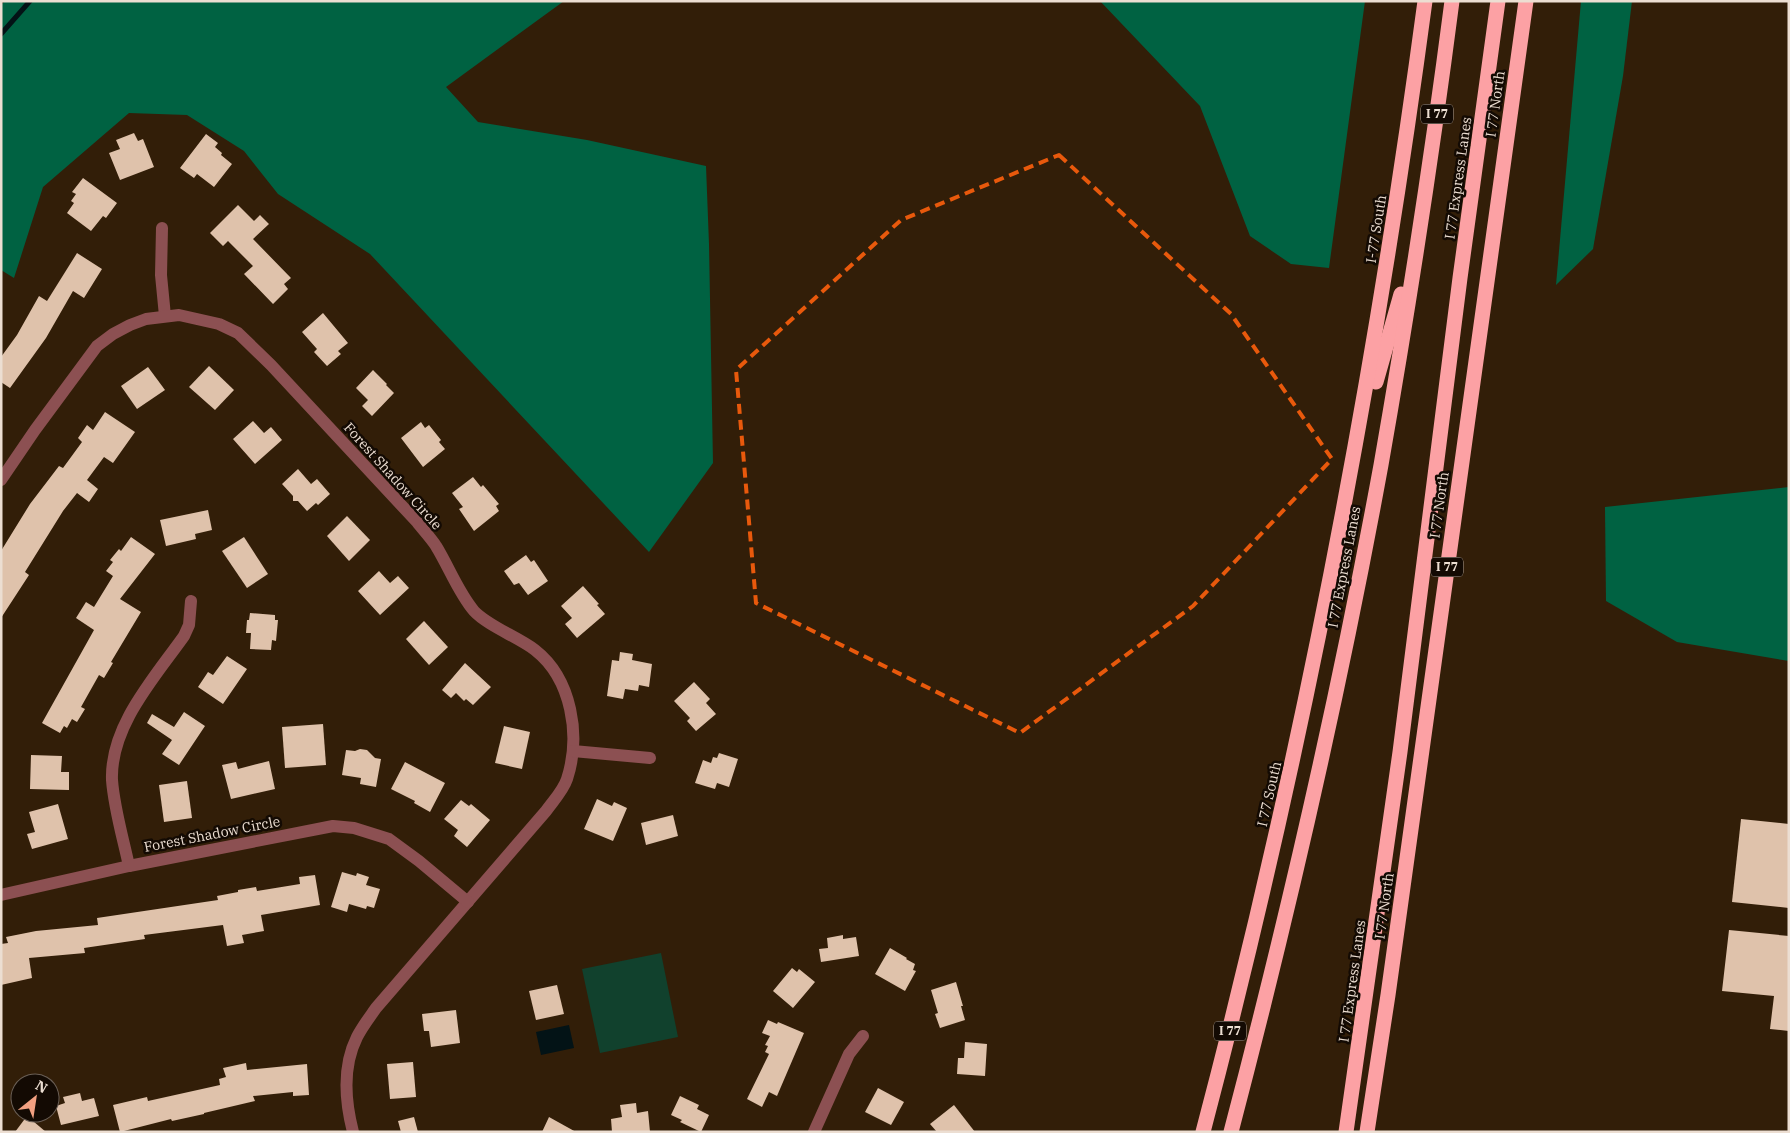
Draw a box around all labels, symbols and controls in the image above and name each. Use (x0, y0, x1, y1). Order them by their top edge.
street label: I 77 North (1481, 69, 1509, 138)
road number: I 77 (1421, 105, 1453, 124)
street label: I 77 Express Lanes (1441, 116, 1476, 240)
street label: I-77 South (1362, 193, 1390, 264)
street label: Forest Shadow Circle (340, 419, 446, 533)
street label: I 77 North (1425, 470, 1453, 539)
street label: I 77 Express Lanes (1323, 505, 1365, 629)
road number: I 77 (1431, 558, 1463, 576)
street label: I 77 South (1253, 759, 1285, 828)
street label: Forest Shadow Circle (142, 812, 282, 856)
street label: I 77 North (1370, 871, 1398, 940)
street label: I 77 Express Lanes (1335, 919, 1370, 1043)
road number: I 77 (1214, 1021, 1246, 1040)
north arrow (10, 1073, 60, 1123)
text: N (32, 1076, 51, 1097)

